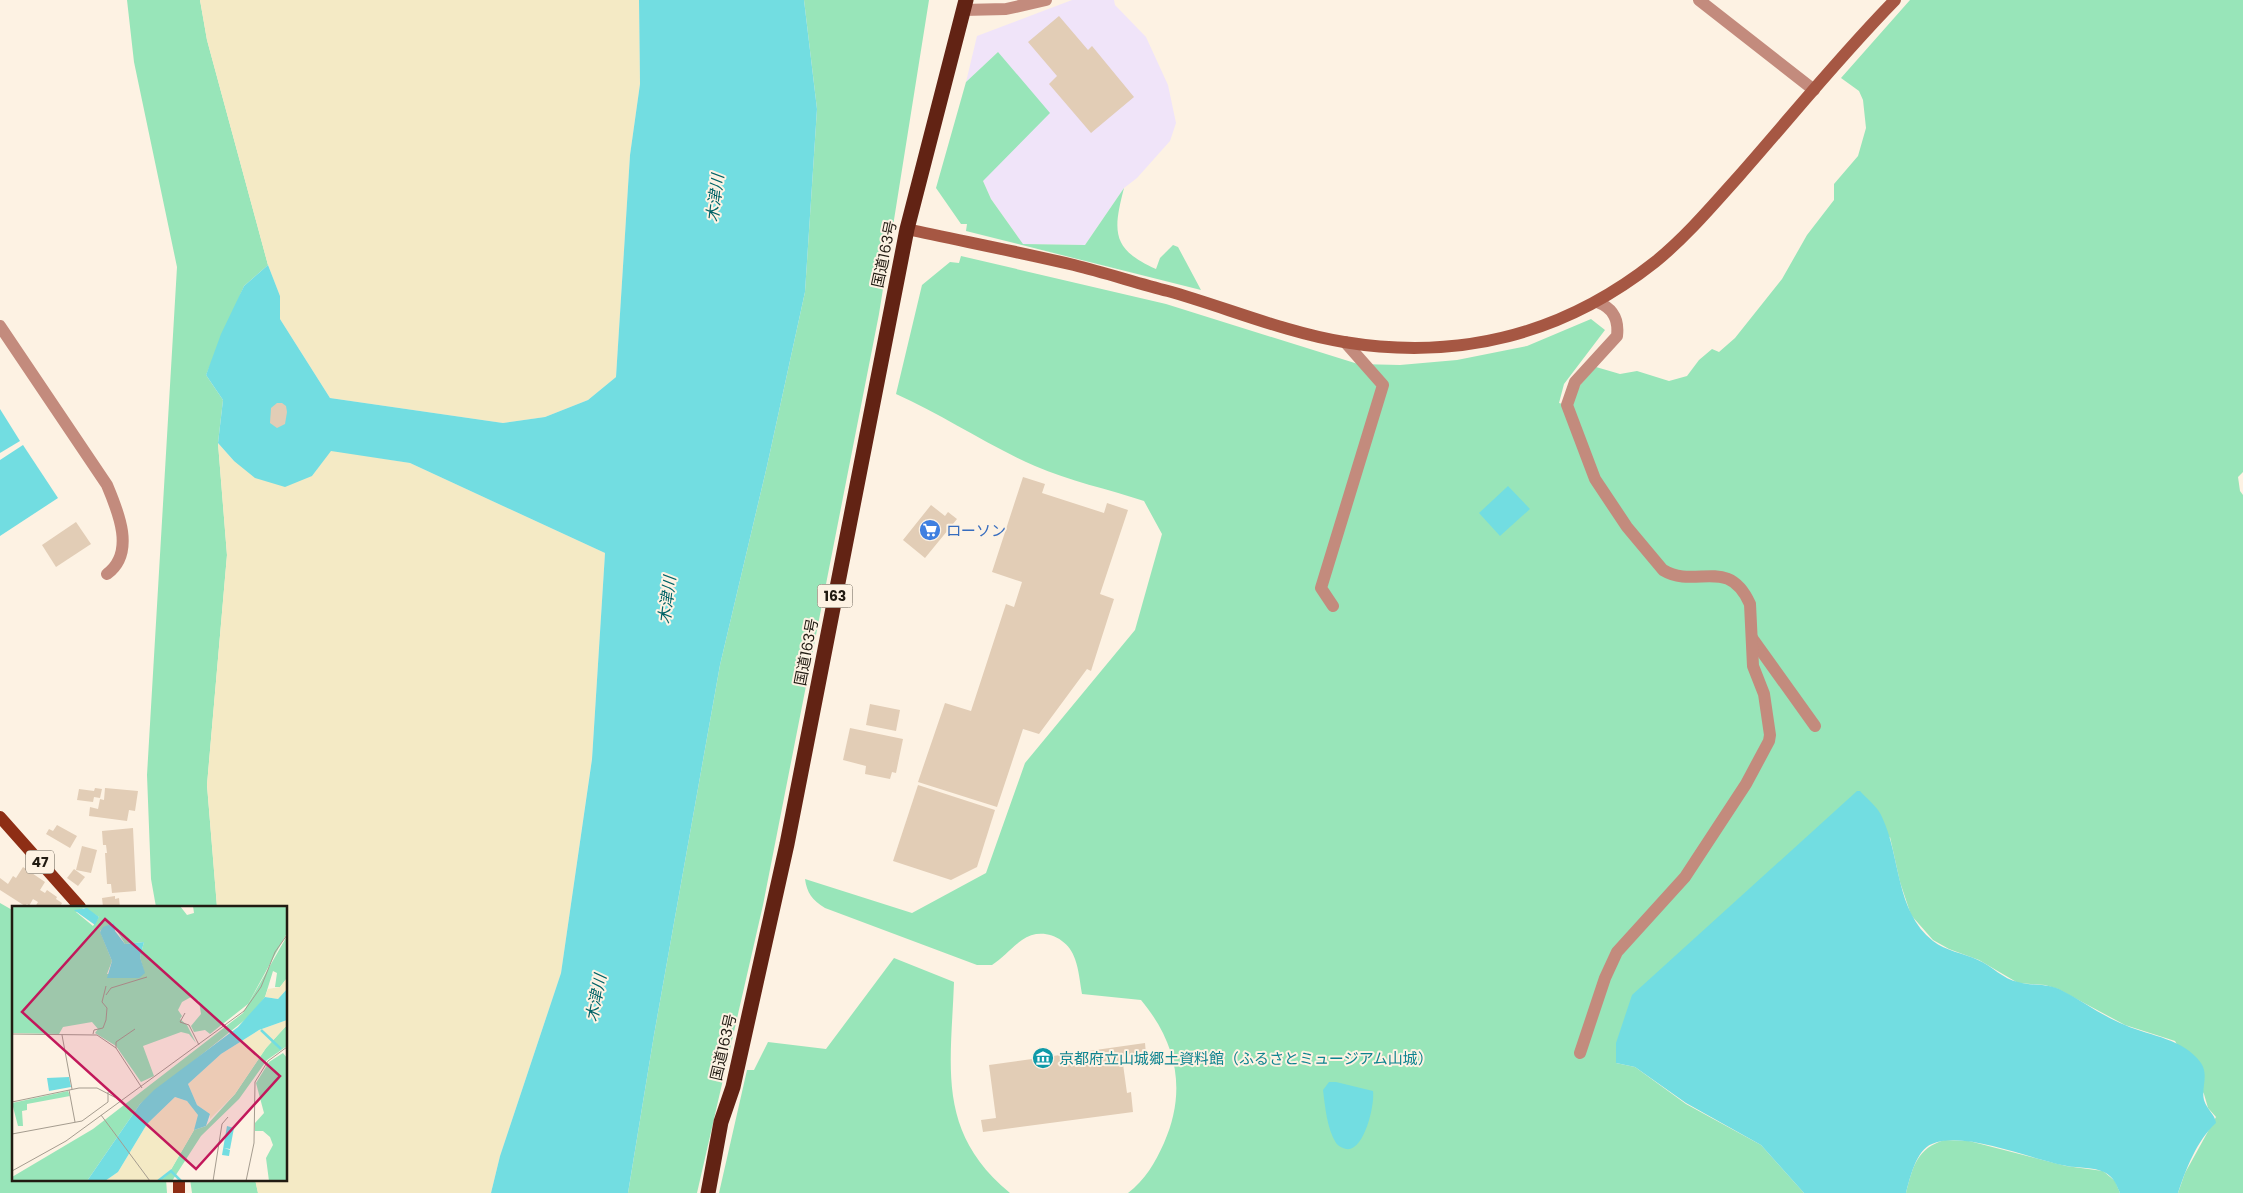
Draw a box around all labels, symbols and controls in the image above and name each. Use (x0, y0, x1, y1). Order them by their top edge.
water label: 木津川 (701, 171, 730, 223)
street label: 国道163号 (867, 218, 901, 290)
supermarket icon: ローソン (918, 518, 942, 542)
place label: ローソン (946, 520, 1006, 541)
water label: 木津川 (653, 573, 682, 625)
road number: 163 (818, 584, 852, 608)
street label: 国道163号 (789, 617, 823, 687)
road number: 47 (26, 850, 54, 874)
inset map (12, 906, 288, 1180)
water label: 木津川 (580, 970, 612, 1024)
street label: 国道163号 (705, 1011, 741, 1083)
museum icon: 京都府立山城郷土資料館（ふるさとミュージアム山城） (1031, 1046, 1055, 1070)
place label: 京都府立山城郷土資料館（ふるさとミュージアム山城） (1059, 1048, 1433, 1069)

